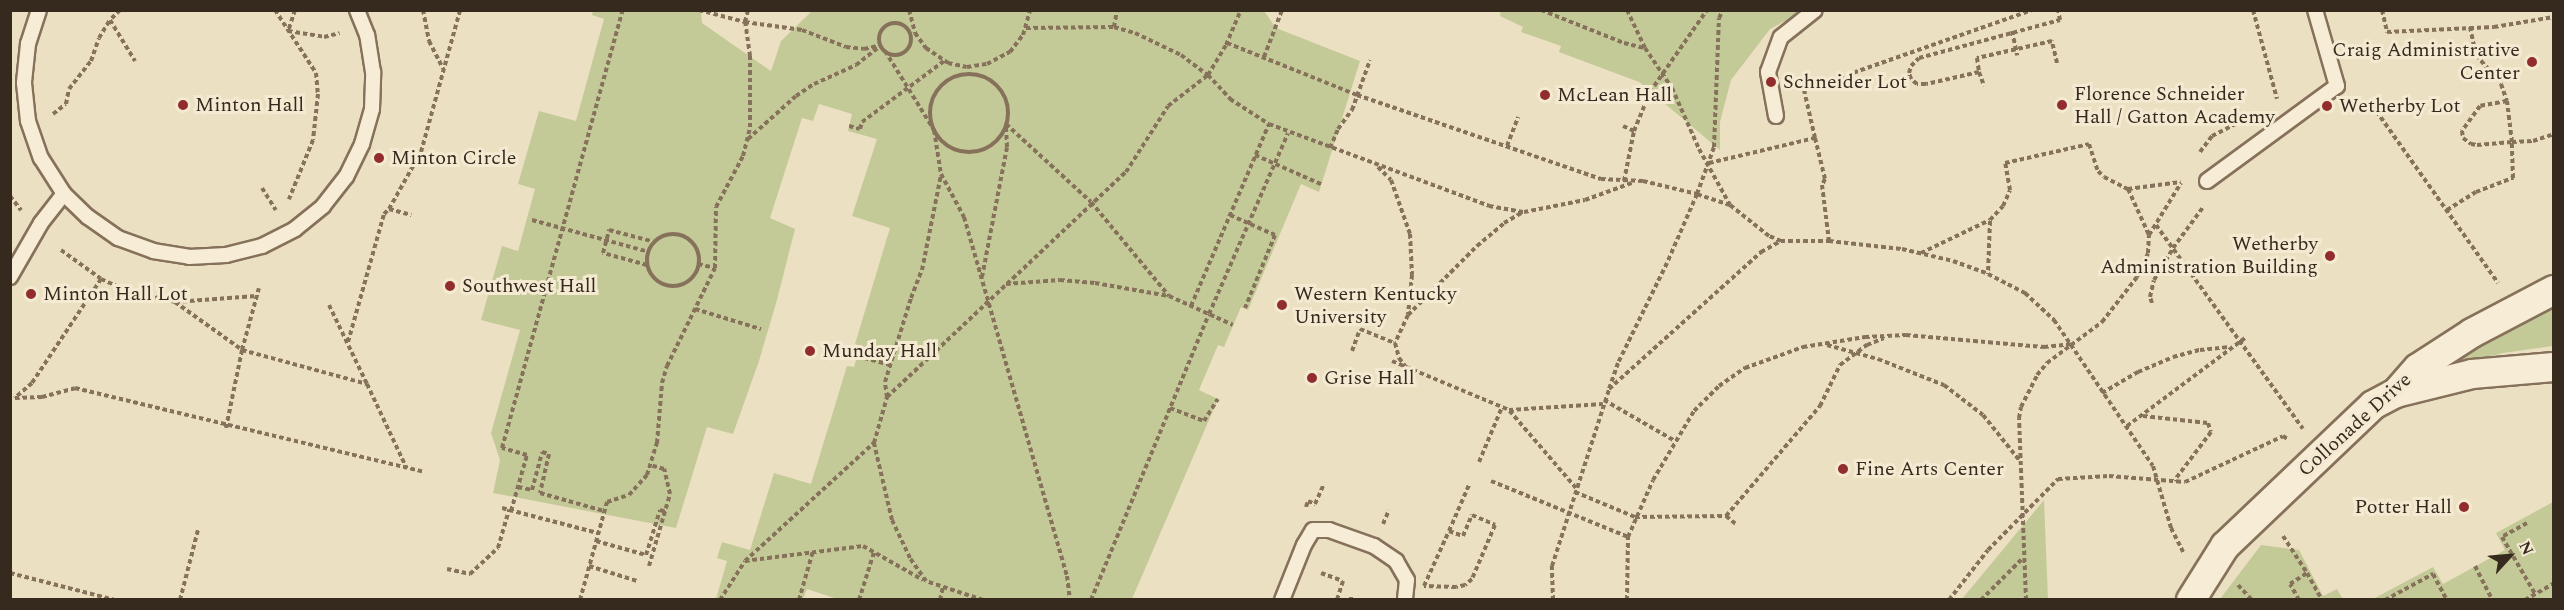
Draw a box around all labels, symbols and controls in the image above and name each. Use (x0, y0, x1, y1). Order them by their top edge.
place label: Craig Administrative Center (2332, 39, 2520, 86)
marker: Craig Administrative Center (2525, 55, 2539, 69)
place label: Schneider Lot (1783, 70, 1907, 94)
marker: Schneider Lot (1764, 75, 1778, 89)
place label: Florence Schneider Hall / Gatton Academy (2074, 82, 2275, 129)
place label: McLean Hall (1557, 83, 1672, 107)
marker: McLean Hall (1538, 88, 1552, 102)
place label: Minton Hall (195, 93, 304, 117)
place label: Wetherby Lot (2339, 94, 2461, 118)
marker: Minton Hall (176, 98, 190, 112)
marker: Florence Schneider Hall / Gatton Academy (2055, 98, 2069, 112)
marker: Wetherby Lot (2320, 99, 2334, 113)
place label: Minton Circle (391, 146, 516, 170)
marker: Minton Circle (372, 151, 386, 165)
place label: Wetherby Administration Building (2100, 232, 2318, 279)
marker: Wetherby Administration Building (2323, 249, 2337, 263)
place label: Southwest Hall (462, 274, 596, 298)
marker: Southwest Hall (443, 279, 457, 293)
place label: Minton Hall Lot (43, 282, 188, 306)
place label: Western Kentucky University (1294, 282, 1457, 329)
marker: Minton Hall Lot (24, 287, 38, 301)
marker: Western Kentucky University (1275, 298, 1289, 312)
place label: Munday Hall (822, 339, 937, 363)
marker: Munday Hall (803, 344, 817, 358)
place label: Grise Hall (1324, 366, 1415, 390)
street label: Collonade Drive (2293, 368, 2417, 482)
marker: Grise Hall (1305, 371, 1319, 385)
place label: Fine Arts Center (1855, 457, 2004, 481)
marker: Fine Arts Center (1836, 462, 1850, 476)
place label: Potter Hall (2354, 495, 2452, 519)
marker: Potter Hall (2457, 500, 2471, 514)
north arrow (2480, 526, 2540, 586)
text: N (2513, 537, 2540, 559)

